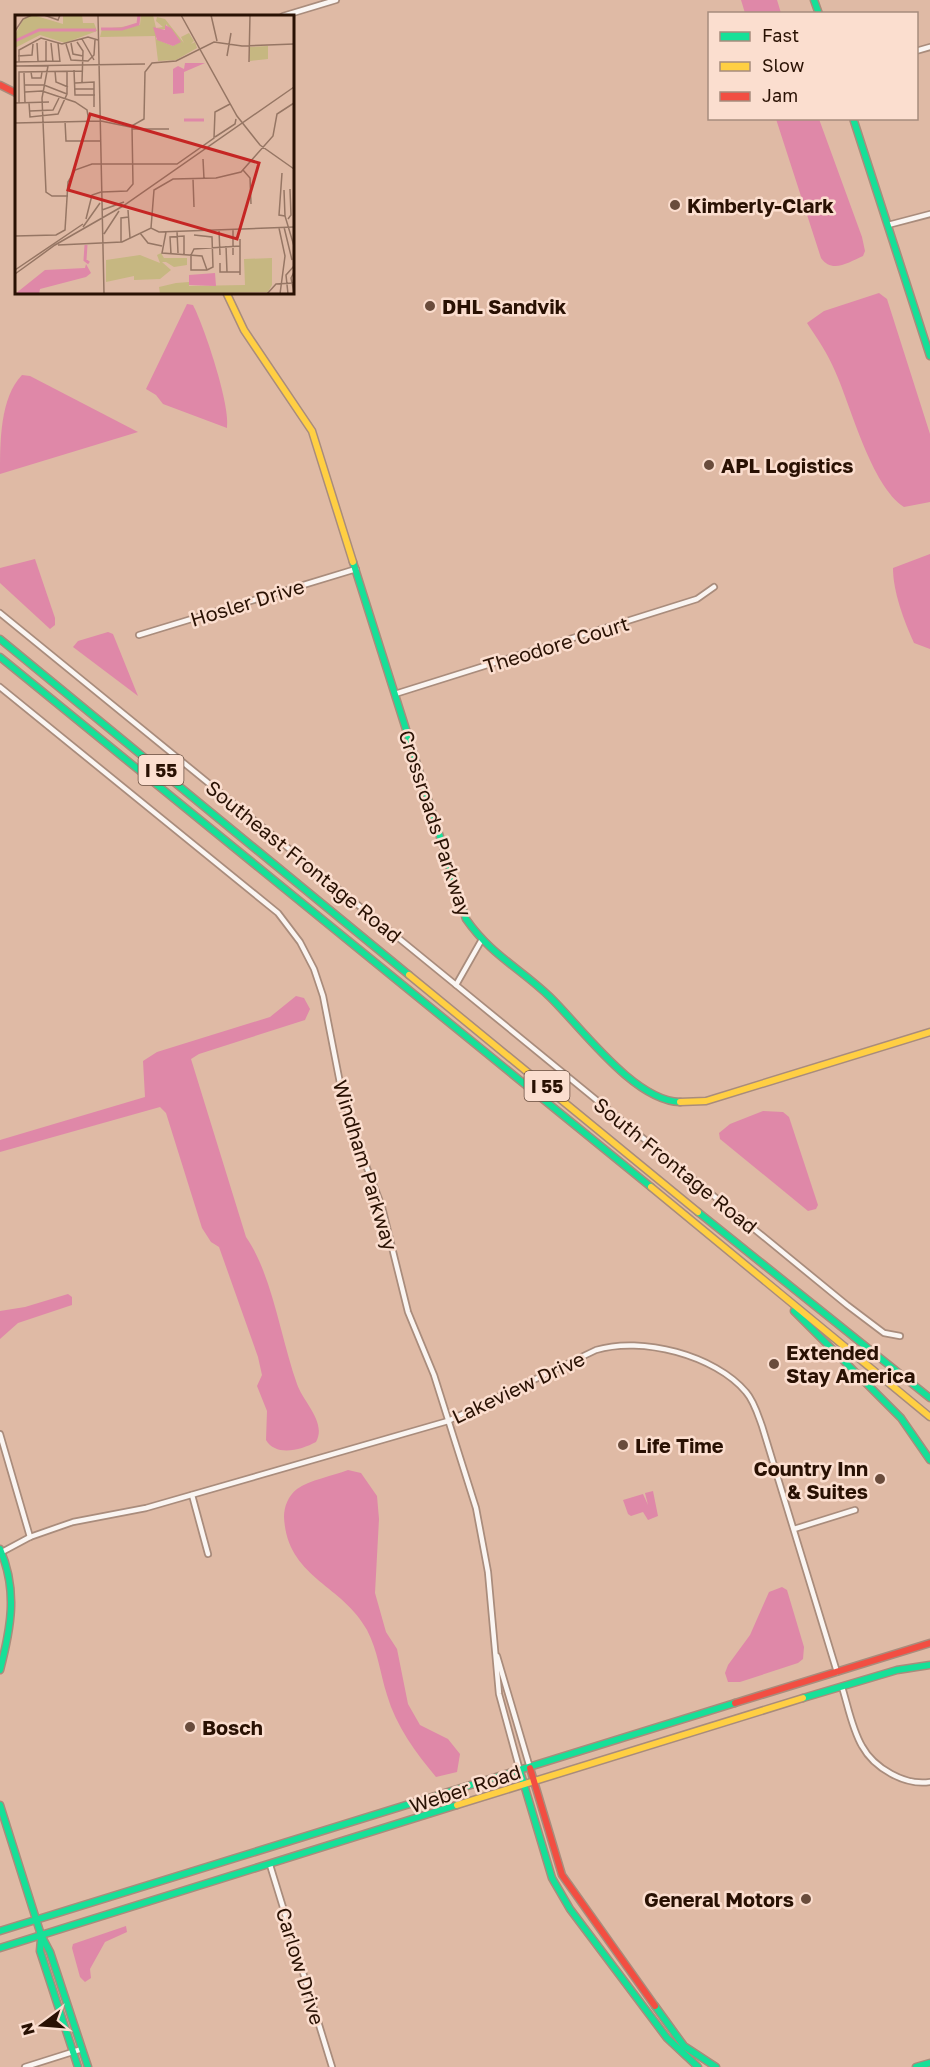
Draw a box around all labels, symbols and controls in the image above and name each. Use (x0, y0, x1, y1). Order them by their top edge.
legend (708, 12, 918, 120)
inset map (15, 15, 294, 294)
text: Fast (762, 24, 799, 46)
text: Slow (762, 54, 805, 76)
text: Jam (762, 84, 798, 106)
place label: Kimberly-Clark (687, 193, 834, 217)
marker: Kimberly-Clark (668, 198, 682, 212)
place label: DHL Sandvik (442, 294, 567, 318)
marker: DHL Sandvik (423, 299, 437, 313)
place label: APL Logistics (721, 453, 853, 477)
marker: APL Logistics (702, 458, 716, 472)
street label: Hosler Drive (187, 573, 307, 631)
street label: Theodore Court (480, 610, 632, 678)
street label: Crossroads Parkway (395, 727, 477, 919)
road number: I 55 (138, 755, 184, 785)
street label: Southeast Frontage Road (201, 775, 407, 947)
road number: I 55 (524, 1071, 570, 1101)
street label: Windham Parkway (329, 1077, 403, 1253)
street label: South Frontage Road (590, 1092, 762, 1238)
place label: Extended Stay America (786, 1340, 915, 1387)
street label: Lakeview Drive (448, 1346, 588, 1428)
marker: Extended Stay America (767, 1357, 781, 1371)
place label: Life Time (635, 1433, 724, 1457)
marker: Life Time (616, 1438, 630, 1452)
place label: Country Inn & Suites (754, 1456, 868, 1503)
marker: Country Inn & Suites (873, 1472, 887, 1486)
place label: Bosch (202, 1715, 263, 1739)
marker: Bosch (183, 1720, 197, 1734)
street label: Weber Road (406, 1759, 524, 1817)
place label: General Motors (644, 1887, 794, 1911)
marker: General Motors (799, 1892, 813, 1906)
street label: Carlow Drive (272, 1904, 330, 2028)
north arrow (12, 1995, 72, 2055)
text: N (16, 2021, 39, 2038)

